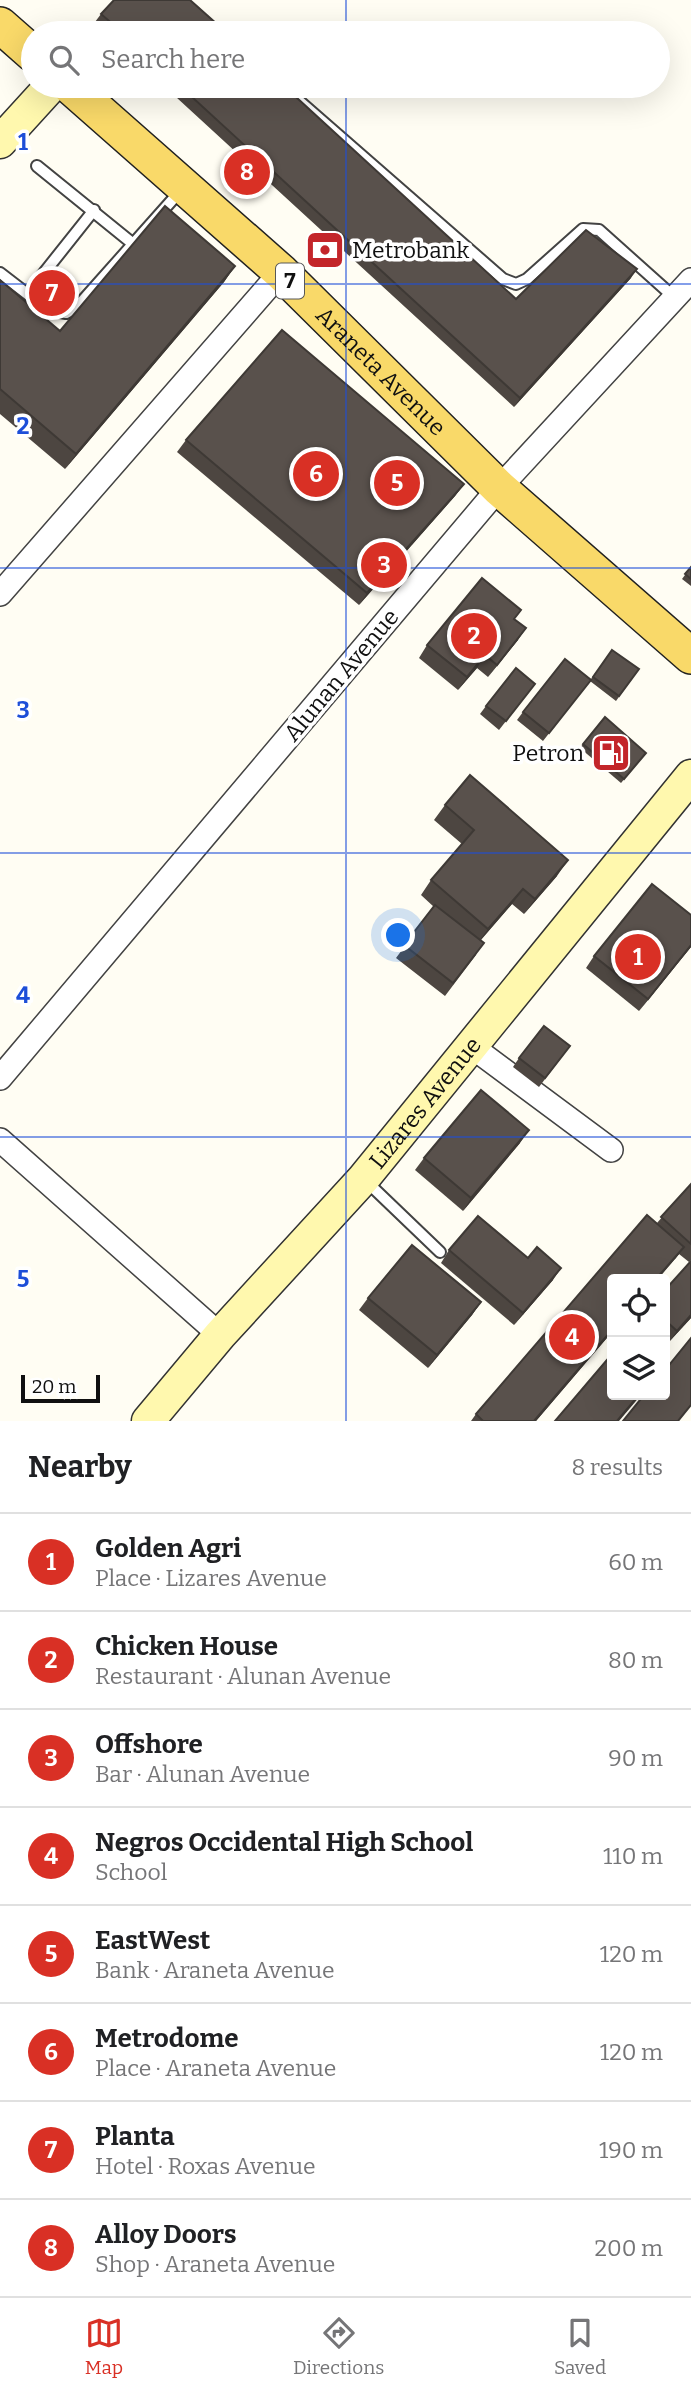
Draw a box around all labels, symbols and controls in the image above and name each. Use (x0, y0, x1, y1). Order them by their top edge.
search box (21, 21, 670, 98)
icon: search (45, 41, 83, 79)
text: Search here (101, 44, 245, 75)
text: 1 (18, 128, 28, 156)
pin: 8 (224, 146, 270, 198)
bank icon: Metrobank (304, 229, 346, 271)
place label: Metrobank (352, 236, 469, 264)
road number: 7 (276, 264, 304, 298)
pin: 7 (29, 267, 75, 319)
street label: Araneta Avenue (310, 301, 452, 441)
text: 2 (17, 412, 30, 440)
pin: 6 (293, 448, 339, 500)
pin: 5 (374, 457, 420, 509)
pin: 3 (361, 539, 407, 591)
street label: Alunan Avenue (278, 603, 404, 747)
pin: 2 (451, 610, 497, 662)
text: 3 (16, 696, 30, 724)
fuel station icon: Petron (590, 732, 632, 774)
place label: Petron (512, 739, 584, 767)
your location (381, 918, 415, 952)
pin: 1 (615, 931, 661, 983)
text: 4 (16, 981, 30, 1009)
street label: Lizares Avenue (363, 1031, 487, 1174)
text: 5 (17, 1265, 29, 1293)
map controls (607, 1274, 670, 1400)
button: locate (607, 1274, 670, 1337)
pin: 4 (549, 1311, 595, 1363)
button: layers (607, 1337, 670, 1400)
scale bar (21, 1372, 100, 1404)
text: 20 m (32, 1375, 76, 1398)
text: Nearby (28, 1449, 132, 1485)
text: 8 results (571, 1453, 663, 1481)
text: Golden Agri (95, 1533, 241, 1564)
text: 1 (46, 1548, 56, 1576)
text: 60 m (608, 1548, 663, 1576)
text: Place · Lizares Avenue (95, 1564, 327, 1592)
text: Chicken House (95, 1631, 278, 1662)
text: 2 (45, 1646, 57, 1674)
text: 80 m (608, 1646, 663, 1674)
text: Restaurant · Alunan Avenue (95, 1662, 391, 1690)
text: Offshore (95, 1729, 203, 1760)
text: 3 (44, 1744, 58, 1772)
text: 90 m (608, 1744, 663, 1772)
text: Bar · Alunan Avenue (95, 1760, 310, 1788)
text: Negros Occidental High School (95, 1827, 473, 1858)
text: 4 (44, 1842, 58, 1870)
text: 110 m (603, 1842, 663, 1870)
text: School (95, 1858, 167, 1886)
text: EastWest (95, 1925, 210, 1956)
text: 5 (45, 1940, 57, 1968)
text: 120 m (600, 1940, 663, 1968)
text: Bank · Araneta Avenue (95, 1956, 335, 1984)
text: Metrodome (95, 2023, 239, 2054)
text: 6 (44, 2038, 58, 2066)
text: 120 m (600, 2038, 663, 2066)
text: Place · Araneta Avenue (95, 2054, 336, 2082)
text: Planta (95, 2121, 175, 2152)
text: 7 (45, 2136, 57, 2164)
text: 190 m (599, 2136, 663, 2164)
text: Hotel · Roxas Avenue (95, 2152, 316, 2180)
text: Alloy Doors (95, 2219, 237, 2250)
text: 8 (44, 2234, 58, 2262)
text: 200 m (594, 2234, 663, 2262)
text: Shop · Araneta Avenue (95, 2250, 335, 2278)
tab: Map (85, 2314, 123, 2379)
tab: Directions (293, 2314, 384, 2379)
tab: Saved (554, 2314, 606, 2379)

